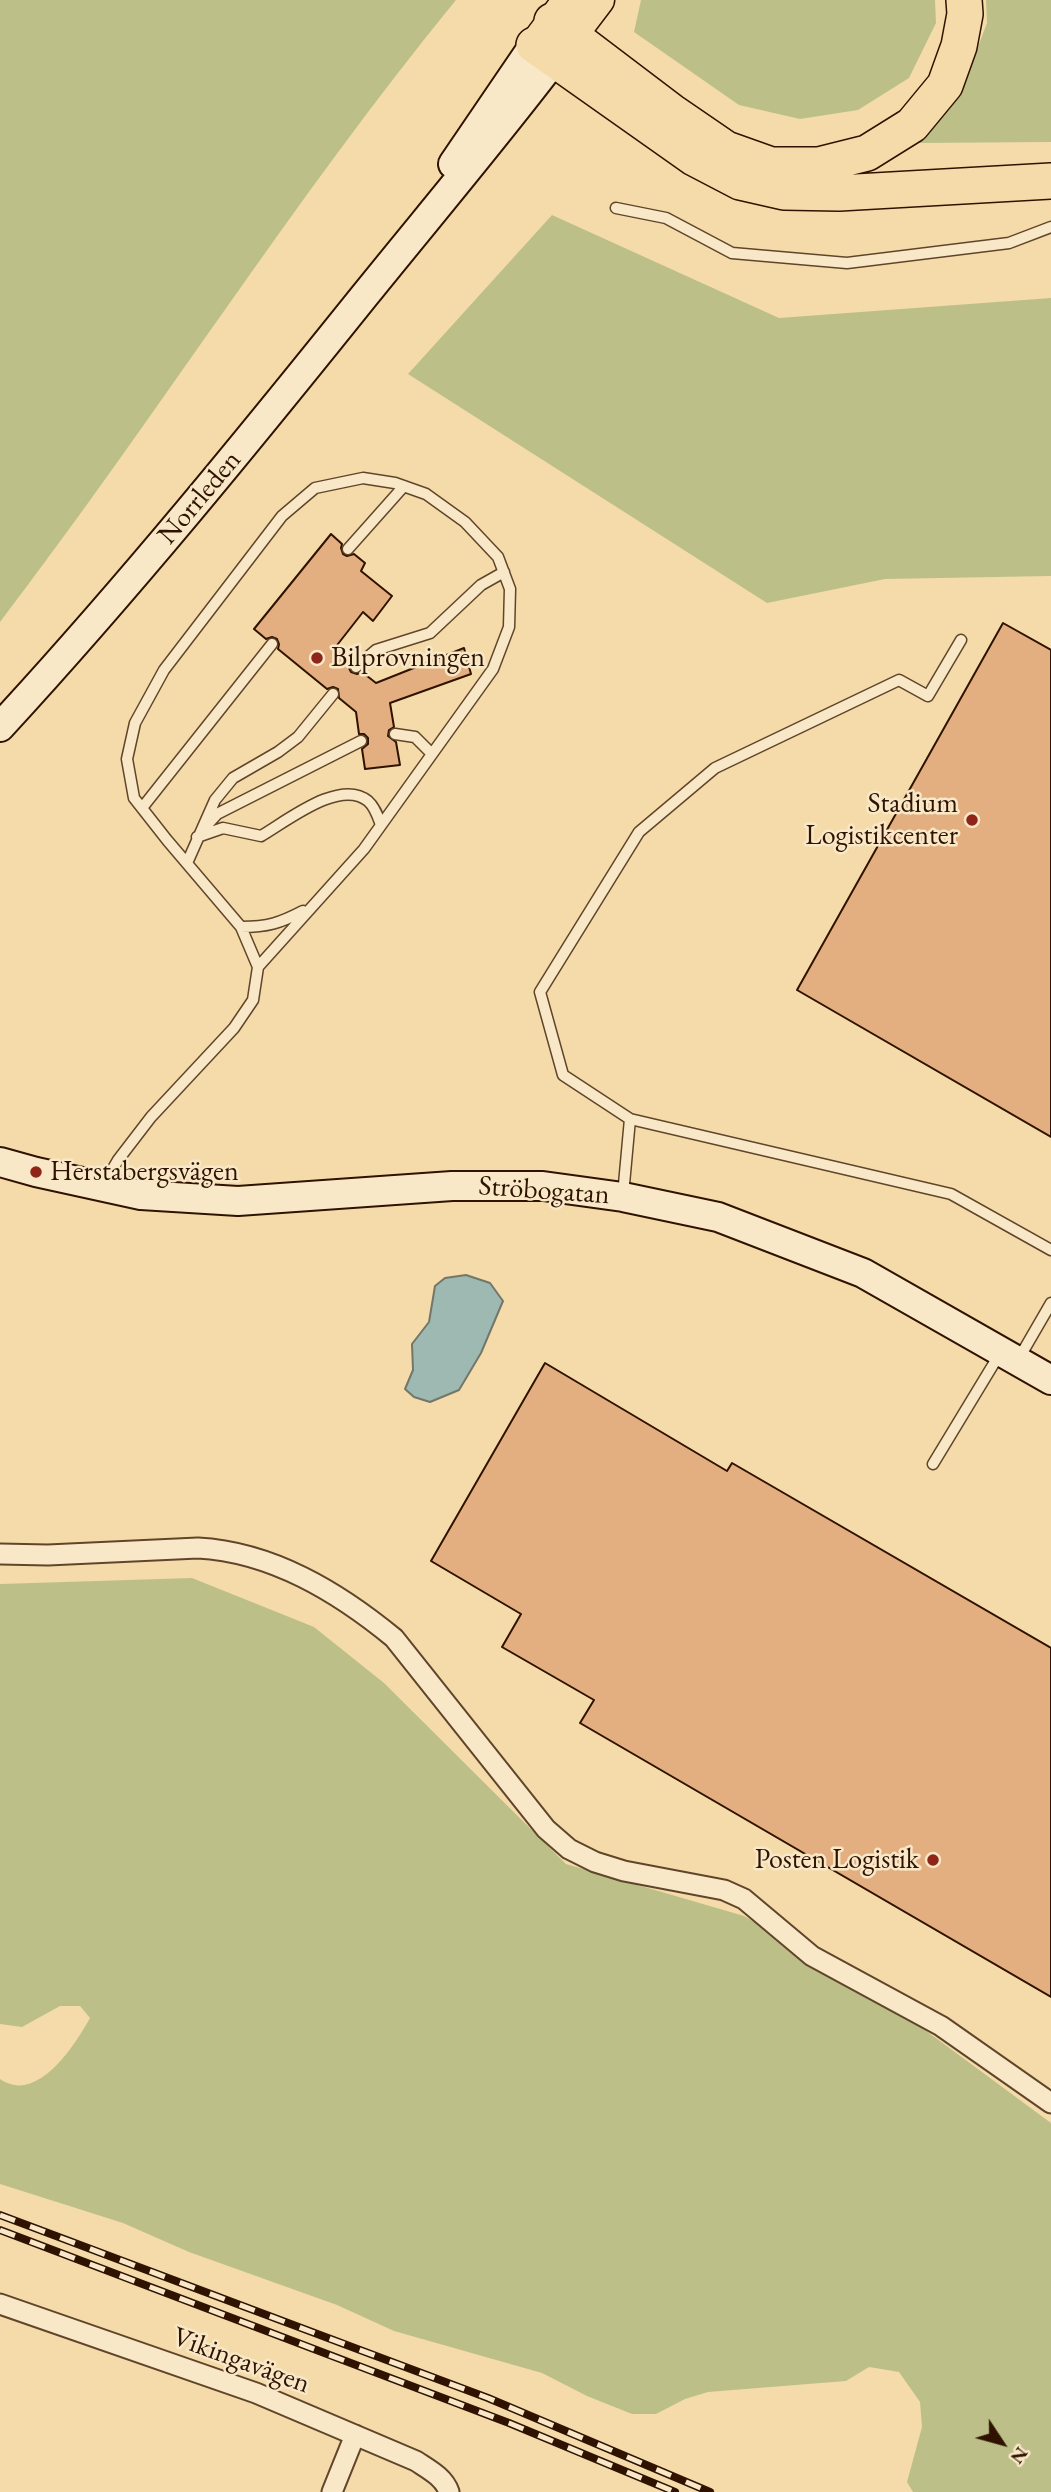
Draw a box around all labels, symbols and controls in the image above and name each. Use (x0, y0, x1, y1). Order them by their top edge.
street label: Norrleden (151, 444, 249, 552)
place label: Bilprovningen (331, 641, 485, 675)
marker: Bilprovningen (309, 650, 325, 666)
place label: Stadium Logistikcenter (805, 787, 958, 853)
marker: Stadium Logistikcenter (964, 812, 980, 828)
place label: Herstabergsvägen (50, 1155, 239, 1189)
marker: Herstabergsvägen (28, 1164, 44, 1180)
street label: Ströbogatan (477, 1170, 611, 1212)
place label: Posten Logistik (755, 1843, 919, 1877)
marker: Posten Logistik (925, 1852, 941, 1868)
street label: Vikingavägen (168, 2321, 314, 2401)
north arrow (967, 2408, 1037, 2478)
text: N (1005, 2442, 1034, 2469)

